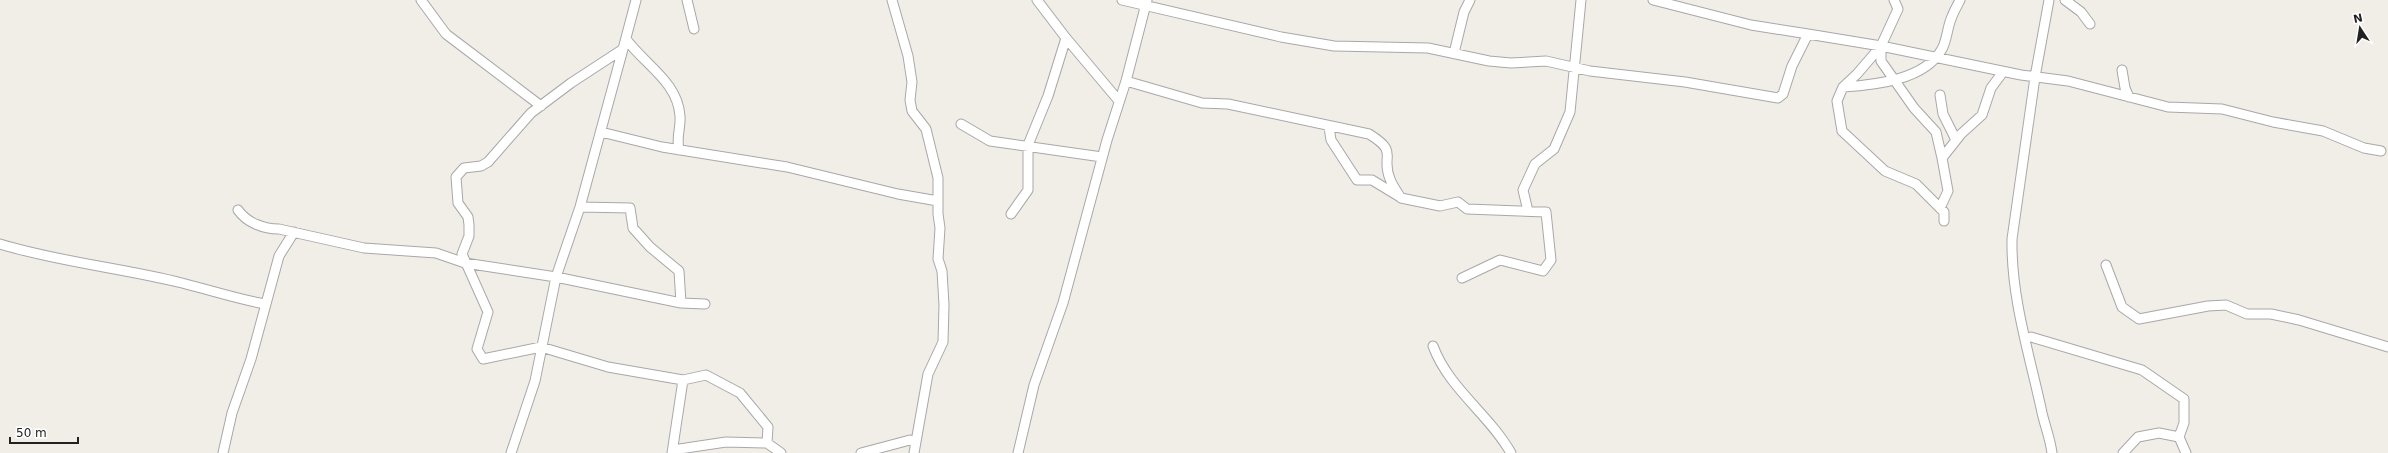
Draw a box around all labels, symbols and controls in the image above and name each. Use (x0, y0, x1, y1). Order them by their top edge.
north arrow (2340, 8, 2380, 48)
text: N (2352, 11, 2364, 26)
scale bar (10, 419, 78, 445)
text: 50 m (16, 426, 47, 440)

